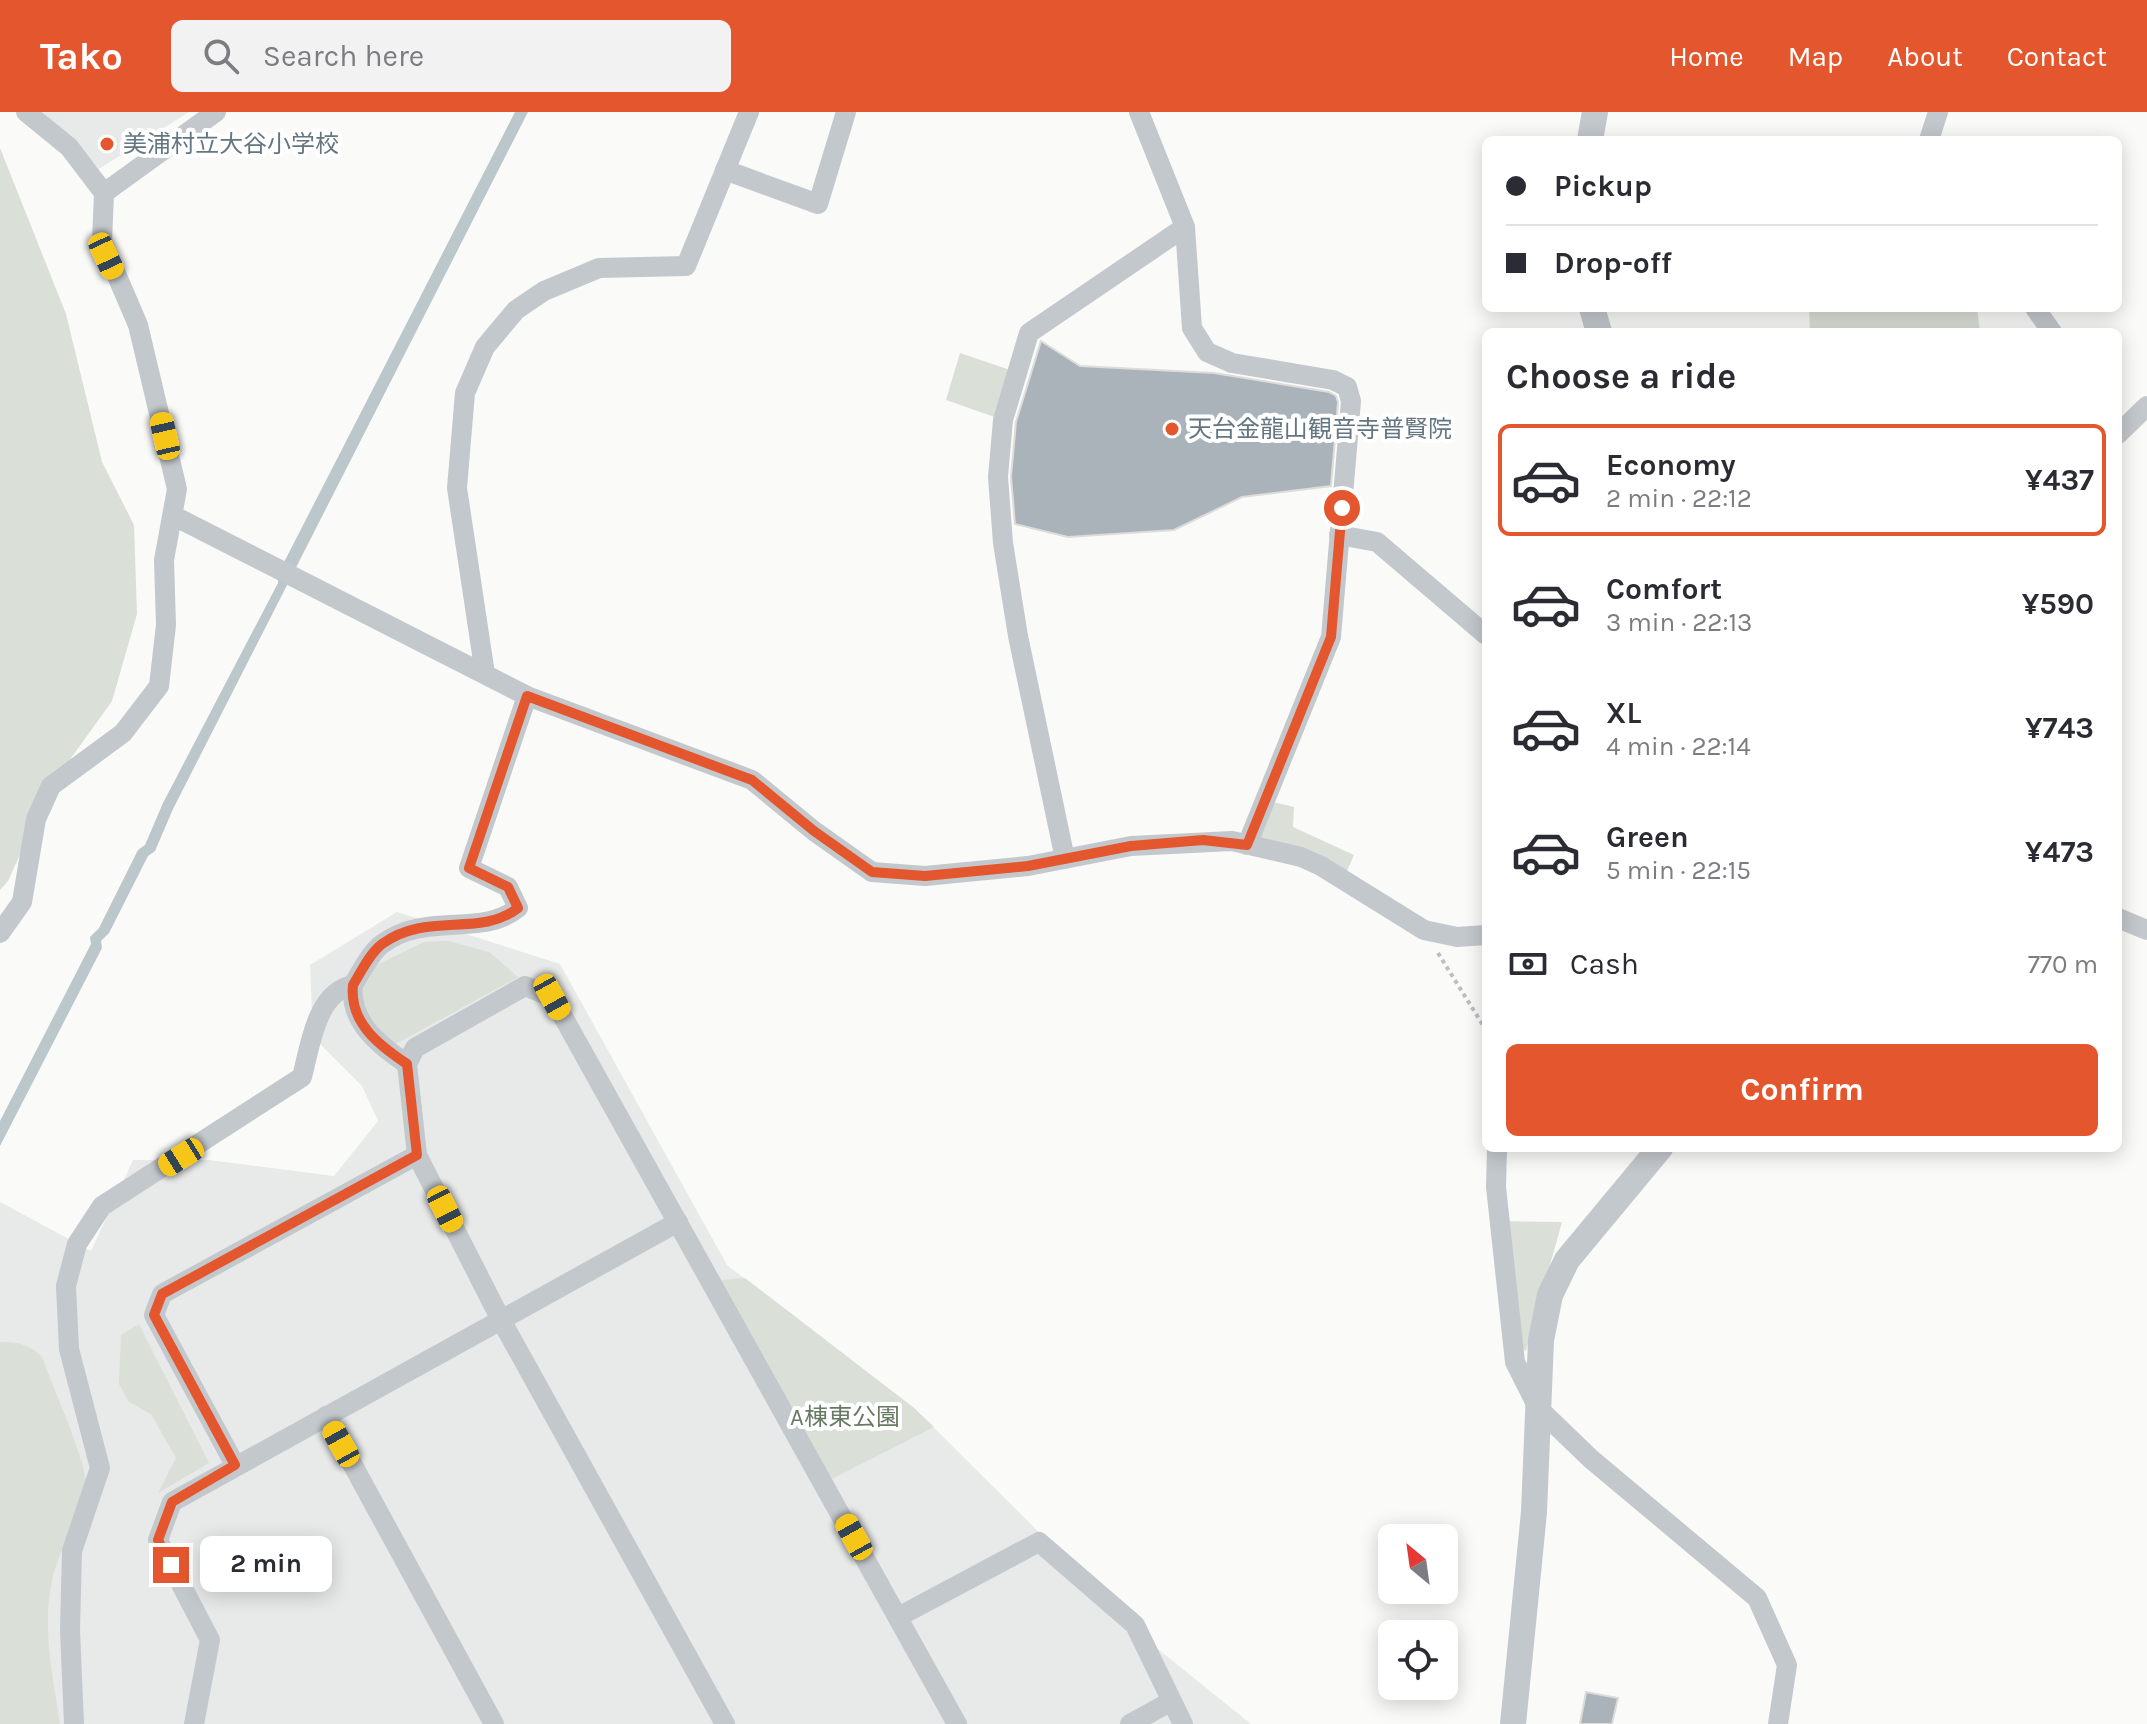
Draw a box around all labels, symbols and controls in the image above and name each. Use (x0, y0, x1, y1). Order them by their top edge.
search box (171, 20, 731, 92)
text: Tako (40, 34, 123, 79)
icon: search (199, 34, 243, 78)
text: Search here (263, 38, 424, 74)
text: Home (1669, 40, 1744, 73)
text: Map (1788, 40, 1843, 73)
text: About (1887, 40, 1963, 73)
text: Contact (2007, 40, 2107, 73)
place label: 美浦村立大谷小学校 (123, 130, 339, 158)
marker: 美浦村立大谷小学校 (98, 135, 116, 153)
text: Pickup (1554, 168, 1652, 204)
car (85, 229, 127, 283)
text: Drop-off (1554, 245, 1672, 281)
text: Choose a ride (1506, 355, 1736, 397)
car (148, 410, 182, 462)
place label: 天台金龍山観音寺普賢院 (1188, 415, 1452, 443)
marker: 天台金龍山観音寺普賢院 (1163, 420, 1181, 438)
icon: car (1510, 444, 1582, 516)
text: Economy (1606, 447, 1736, 483)
text: ¥437 (2025, 462, 2094, 498)
text: 2 min · 22:12 (1606, 483, 1752, 514)
route start (1324, 490, 1360, 526)
icon: car (1510, 568, 1582, 640)
text: Comfort (1606, 571, 1722, 607)
text: ¥590 (2022, 586, 2094, 622)
text: 3 min · 22:13 (1606, 607, 1752, 638)
icon: car (1510, 692, 1582, 764)
text: XL (1606, 695, 1641, 731)
text: ¥743 (2025, 710, 2094, 746)
text: 4 min · 22:14 (1606, 731, 1751, 762)
icon: car (1510, 816, 1582, 888)
text: Green (1606, 819, 1689, 855)
text: ¥473 (2025, 834, 2094, 870)
text: 5 min · 22:15 (1606, 855, 1751, 886)
icon: cash (1506, 942, 1550, 986)
text: Cash (1570, 946, 1639, 982)
text: 770 m (2028, 949, 2098, 980)
car (530, 970, 574, 1024)
button: Confirm (1506, 1044, 2098, 1136)
car (154, 1134, 208, 1180)
car (423, 1182, 467, 1236)
park label: A棟東公園 (790, 1403, 900, 1431)
car (319, 1417, 363, 1471)
car (832, 1510, 876, 1564)
north arrow (1378, 1524, 1458, 1604)
map controls (1378, 1524, 1458, 1700)
callout: 2 min (199, 1537, 331, 1593)
route end (153, 1547, 189, 1583)
text: 2 min (230, 1548, 302, 1579)
button: locate (1378, 1620, 1458, 1700)

